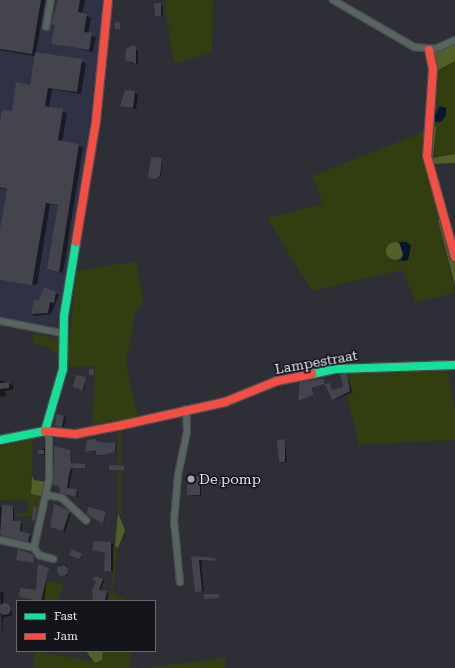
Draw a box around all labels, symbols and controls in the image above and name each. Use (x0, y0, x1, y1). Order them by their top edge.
street label: Lampestraat (273, 346, 359, 378)
place label: De pomp (199, 471, 261, 487)
marker: De pomp (186, 474, 196, 484)
legend (16, 600, 156, 652)
text: Fast (54, 609, 77, 623)
text: Jam (54, 629, 78, 643)

